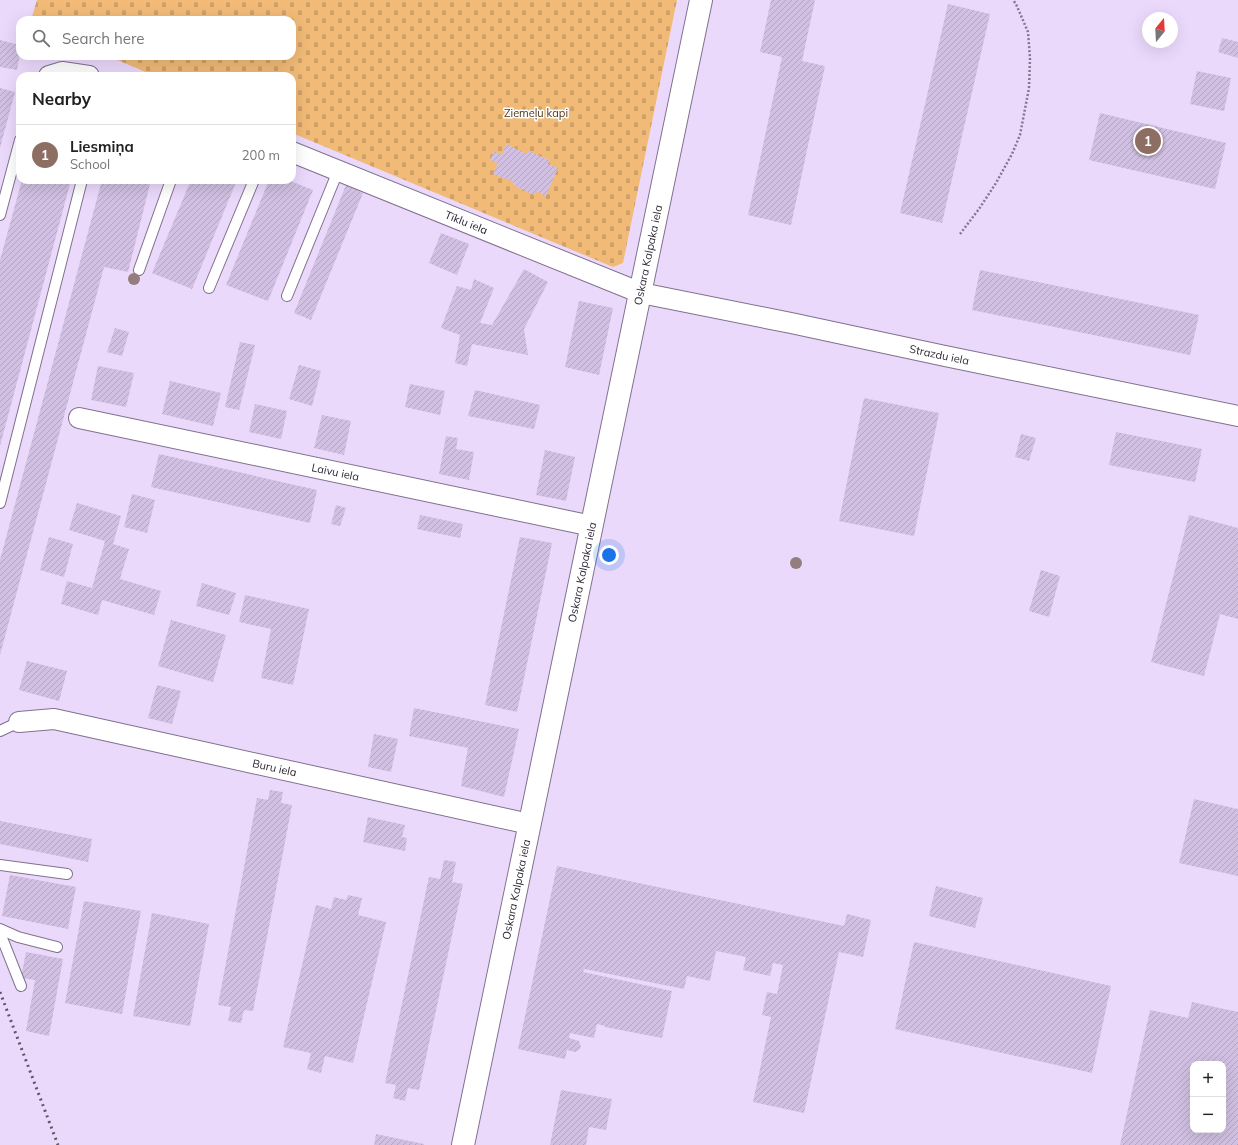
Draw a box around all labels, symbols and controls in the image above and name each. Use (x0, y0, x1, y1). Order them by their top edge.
north arrow (1142, 12, 1178, 48)
search box (16, 16, 296, 60)
icon: search (30, 27, 52, 49)
text: Search here (62, 29, 144, 48)
text: Nearby (32, 88, 91, 109)
park label: Ziemeļu kapi (504, 106, 568, 121)
pin: 1 (1135, 126, 1161, 156)
text: Liesmiņa (70, 137, 134, 156)
text: 1 (41, 147, 49, 163)
text: 200 m (242, 147, 280, 163)
text: School (70, 156, 110, 172)
street label: Oskara Kalpaka iela (631, 204, 665, 306)
street label: Tīklu iela (443, 208, 490, 237)
street label: Strazdu iela (908, 342, 970, 368)
street label: Laivu iela (310, 460, 360, 484)
street label: Oskara Kalpaka iela (565, 521, 599, 624)
your location (599, 545, 619, 565)
street label: Buru iela (251, 756, 298, 779)
street label: Oskara Kalpaka iela (499, 838, 533, 941)
map controls (1190, 1061, 1226, 1133)
button: + (1190, 1061, 1226, 1097)
button: − (1190, 1097, 1226, 1133)

